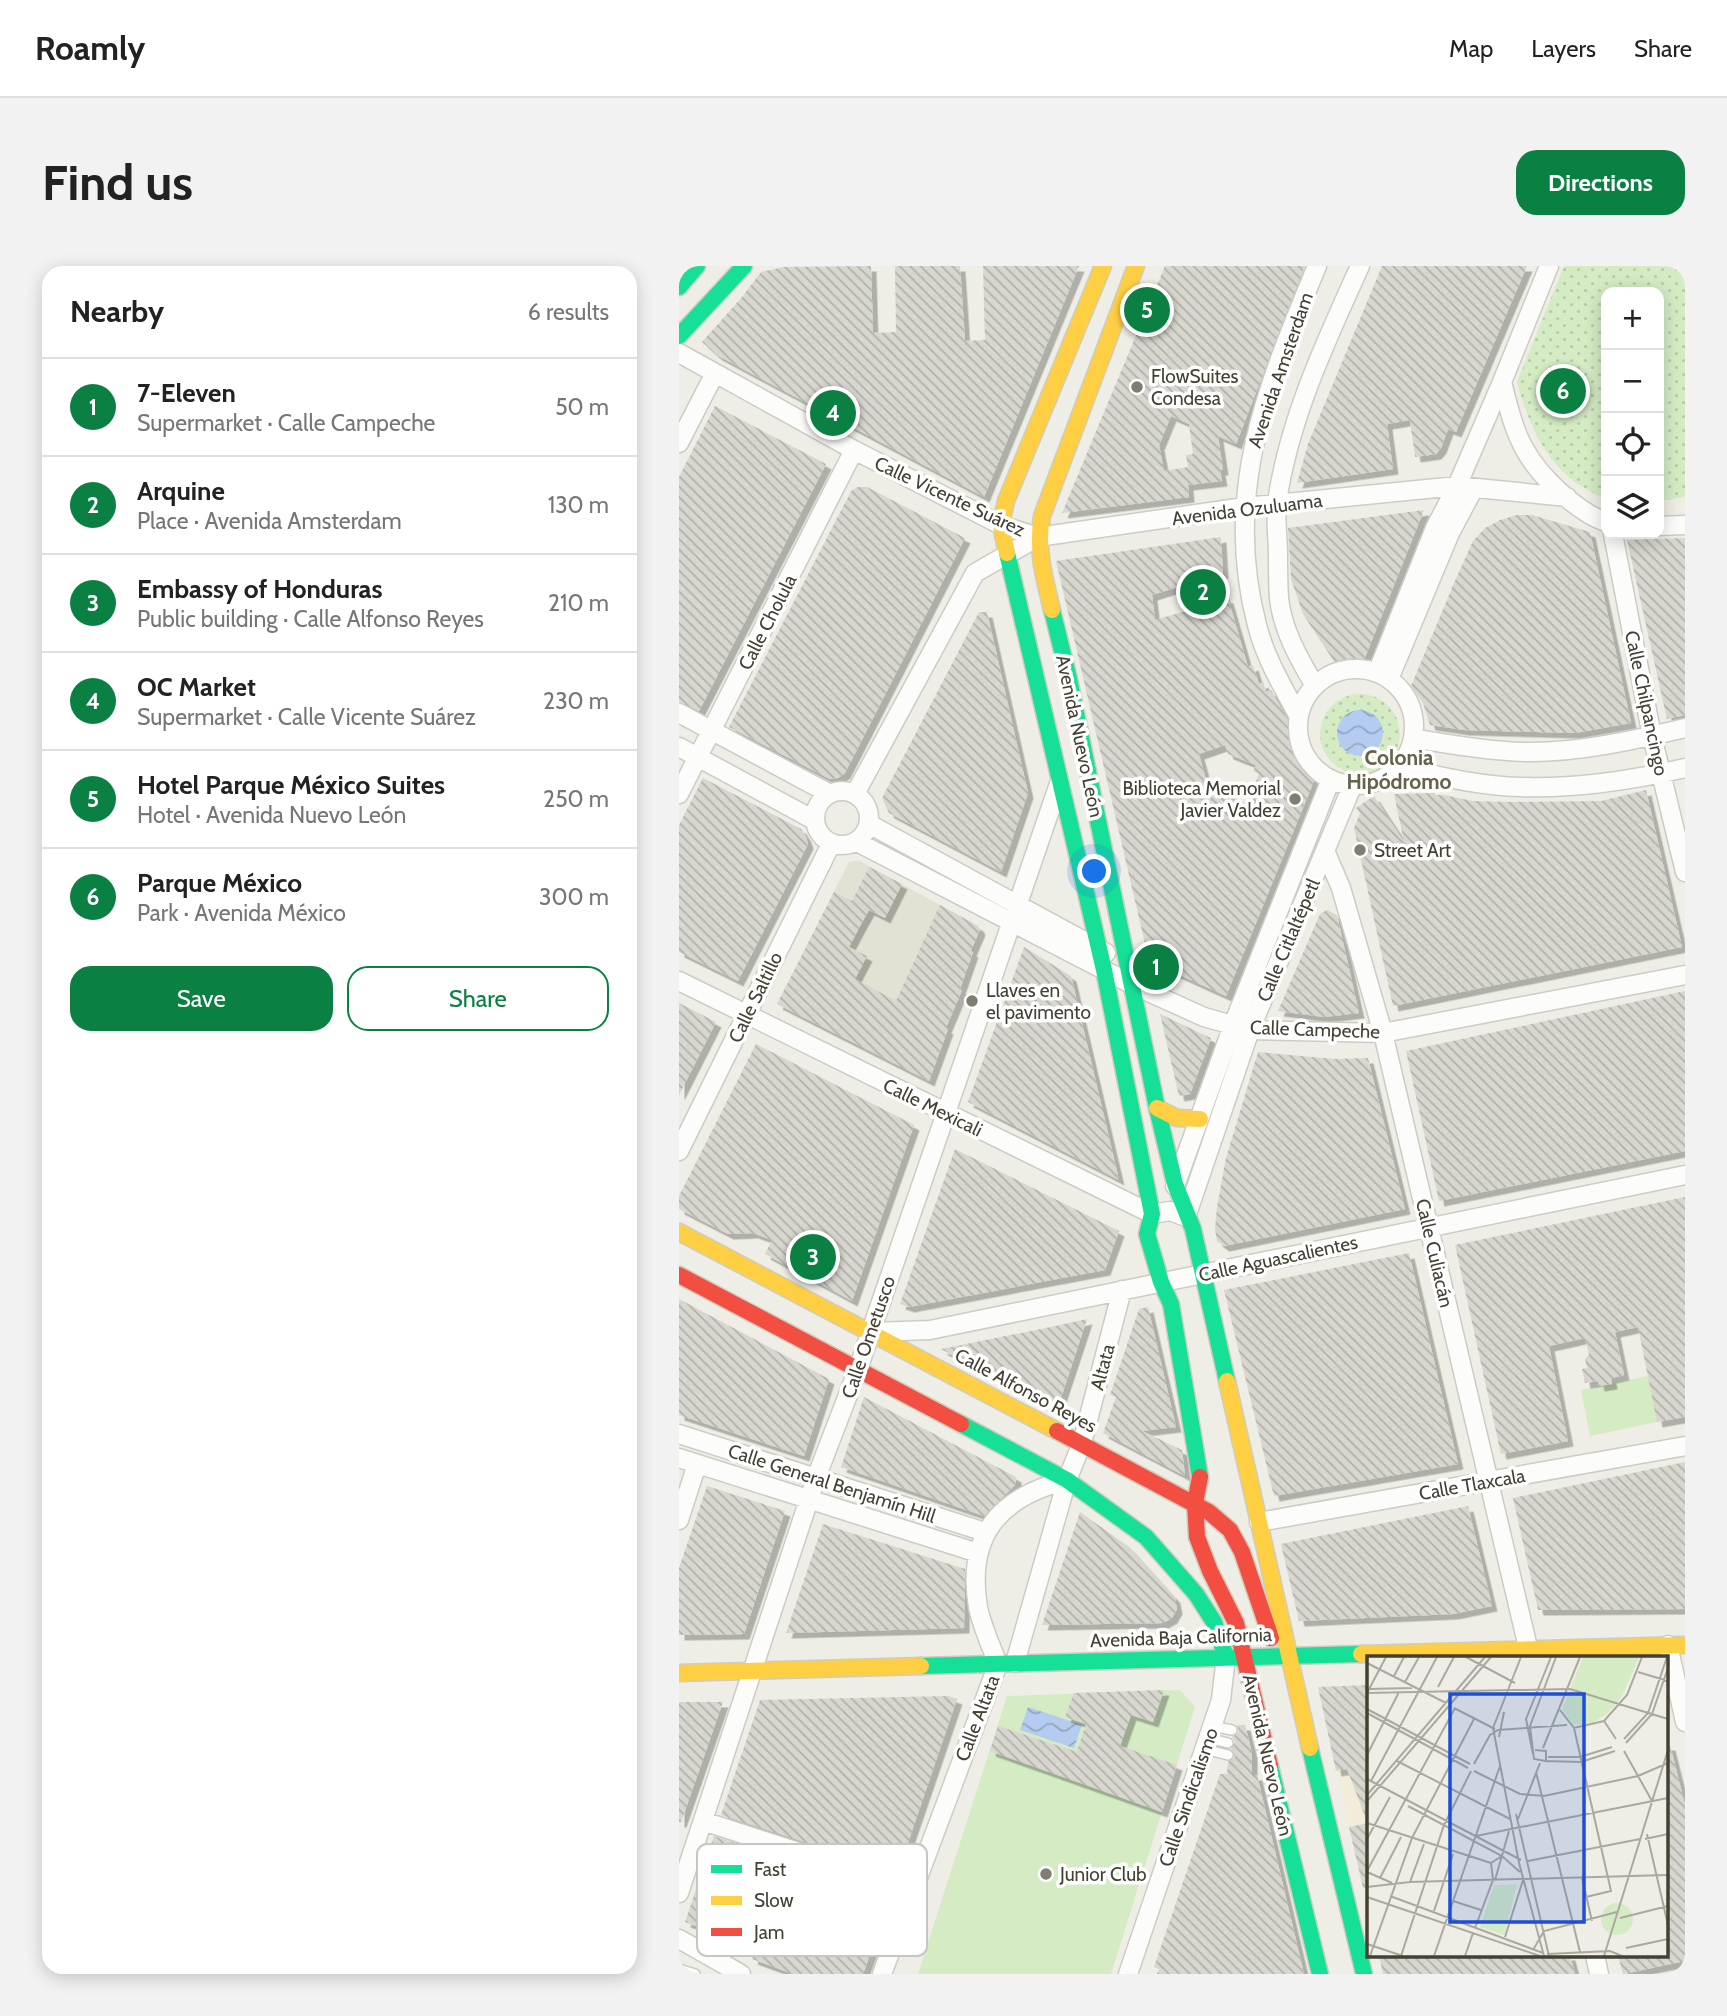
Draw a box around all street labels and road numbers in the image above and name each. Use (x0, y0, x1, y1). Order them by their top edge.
street label: Avenida Amsterdam (1243, 289, 1318, 451)
street label: Calle Vicente Suárez (871, 451, 1029, 541)
street label: Avenida Ozuluama (1171, 489, 1324, 530)
street label: Calle Cholula (734, 571, 801, 674)
street label: Calle Chilpancingo (1620, 628, 1673, 778)
street label: Avenida Nuevo León (1051, 653, 1108, 819)
street label: Calle Citlaltépetl (1252, 875, 1325, 1005)
street label: Calle Saltillo (724, 948, 787, 1046)
street label: Calle Campeche (1250, 1016, 1381, 1043)
street label: Calle Mexicali (879, 1073, 986, 1141)
street label: Calle Culiacán (1411, 1196, 1458, 1310)
street label: Calle Aguascalientes (1196, 1230, 1360, 1287)
street label: Calle Ometusco (837, 1273, 900, 1401)
street label: Altata (1085, 1342, 1120, 1393)
street label: Calle Alfonso Reyes (951, 1343, 1101, 1438)
street label: Calle General Benjamín Hill (725, 1439, 939, 1528)
street label: Calle Tlaxcala (1417, 1464, 1527, 1505)
street label: Avenida Baja California (1090, 1623, 1272, 1652)
street label: Calle Altata (951, 1672, 1004, 1765)
street label: Avenida Nuevo León (1238, 1672, 1297, 1838)
street label: Calle Sindicalismo (1154, 1725, 1223, 1870)

